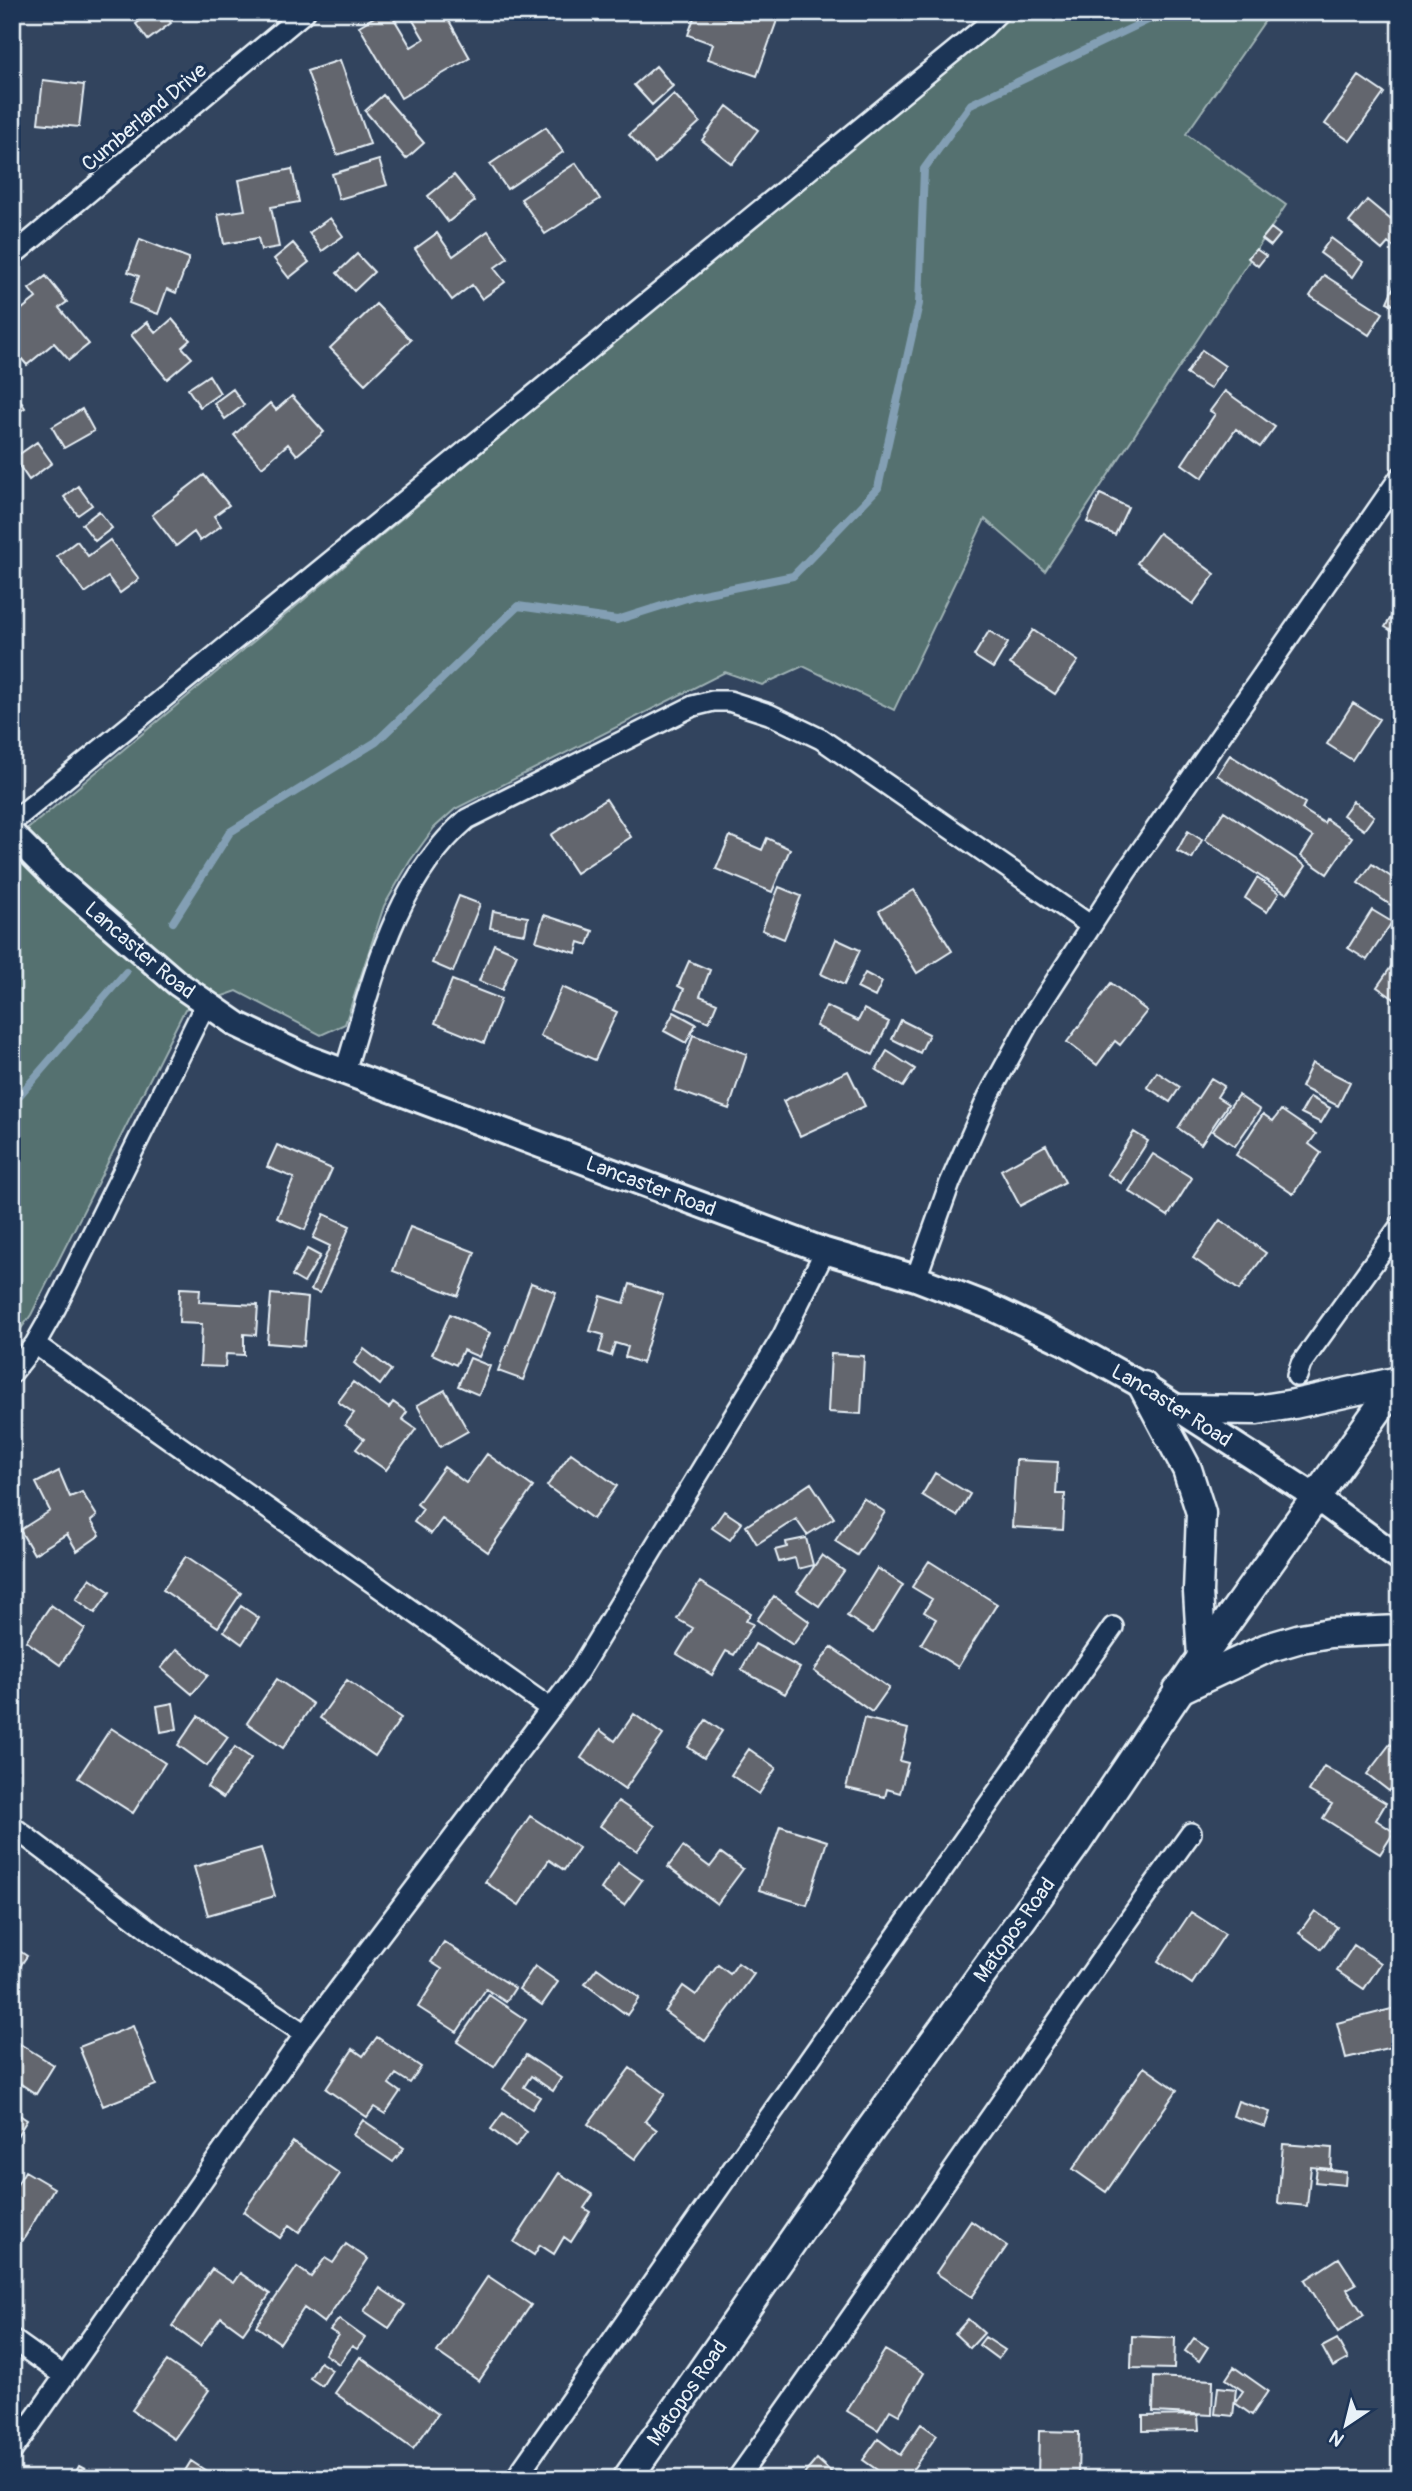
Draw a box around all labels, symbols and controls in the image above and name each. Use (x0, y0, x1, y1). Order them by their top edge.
street label: Cumberland Drive (76, 57, 213, 178)
street label: Lancaster Road (79, 896, 200, 1005)
street label: Lancaster Road (582, 1150, 720, 1223)
street label: Lancaster Road (1106, 1358, 1237, 1454)
street label: Matopos Road (968, 1872, 1061, 1988)
street label: Matopos Road (641, 2335, 734, 2451)
north arrow (1310, 2390, 1380, 2460)
text: N (1325, 2425, 1349, 2452)

